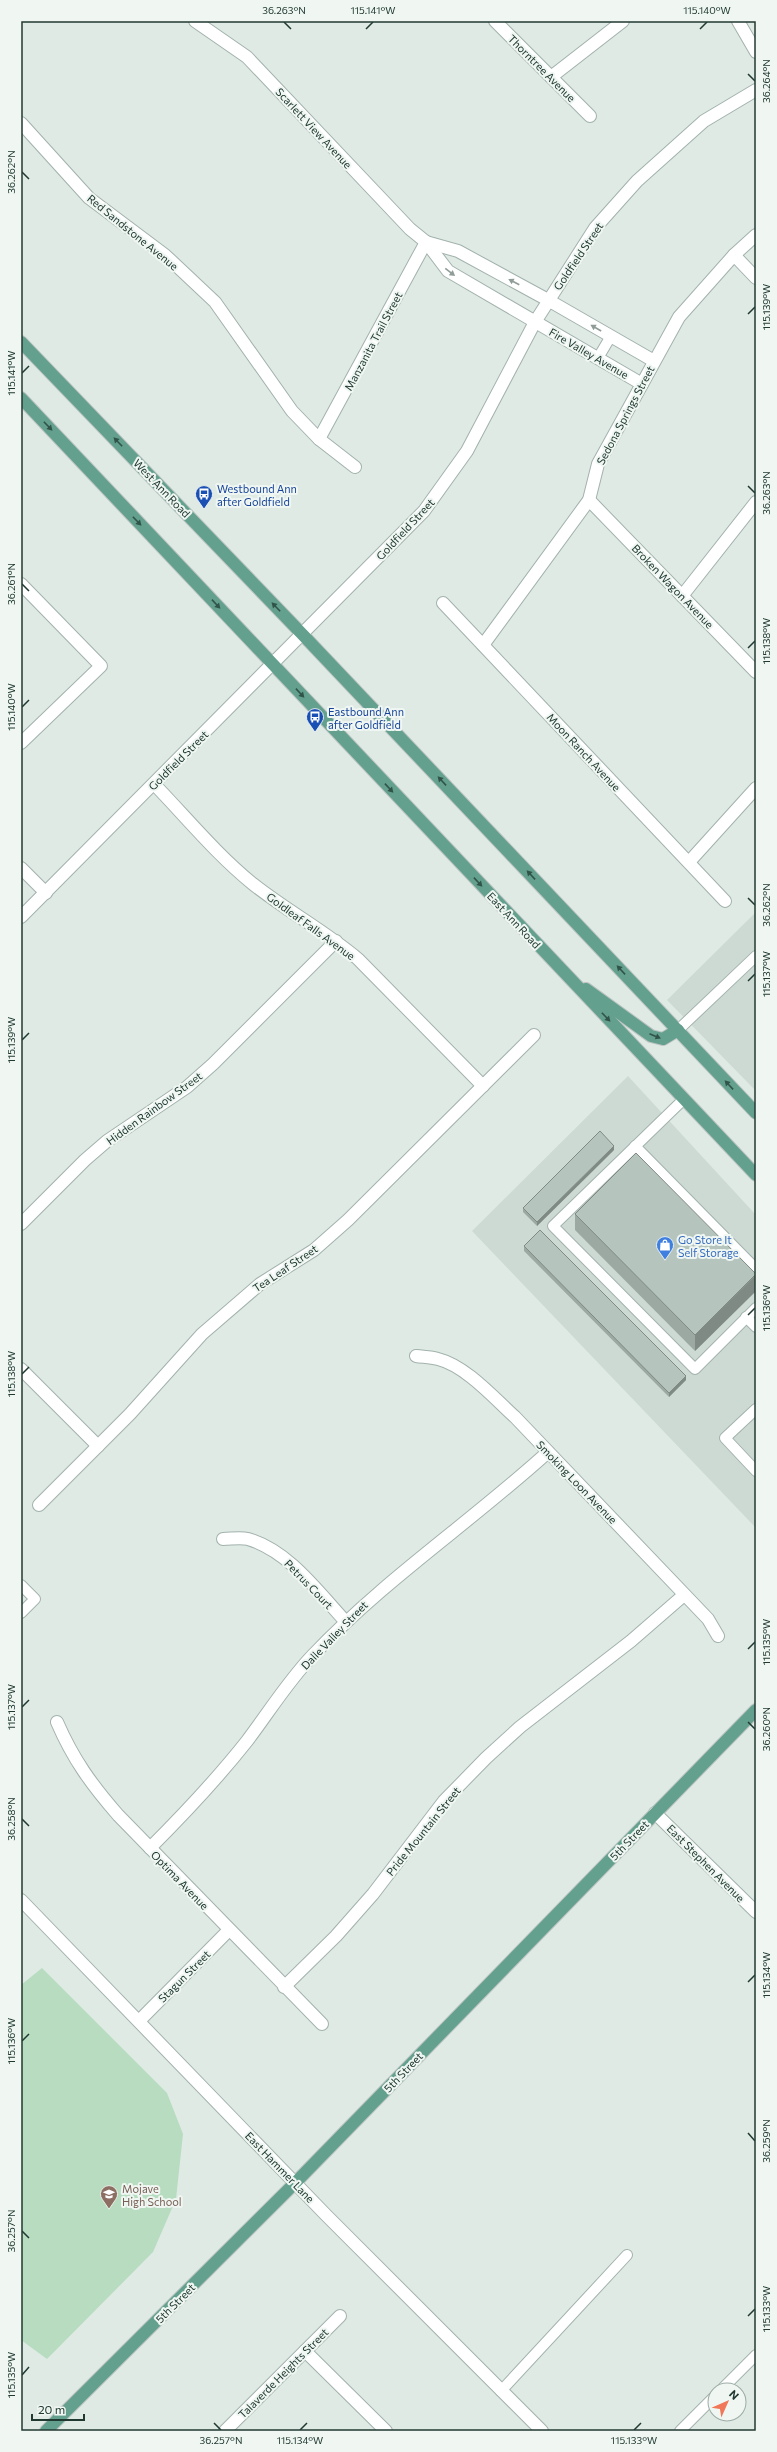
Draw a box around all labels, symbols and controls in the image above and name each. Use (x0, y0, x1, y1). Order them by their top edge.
text: 36.263°N (262, 4, 306, 16)
text: 115.141°W (351, 4, 395, 16)
text: 115.140°W (683, 4, 731, 16)
street label: Thorntree Avenue (506, 32, 578, 104)
text: 36.264°N (760, 59, 772, 103)
street label: Scarlett View Avenue (273, 85, 355, 171)
text: 36.262°N (5, 150, 17, 194)
street label: Red Sandstone Avenue (85, 191, 181, 273)
street label: Goldfield Street (550, 219, 606, 292)
one-way arrow (445, 268, 456, 276)
one-way arrow (508, 278, 520, 285)
text: 115.139°W (760, 284, 772, 330)
street label: Manzanita Trail Street (341, 289, 405, 393)
one-way arrow (590, 324, 602, 331)
street label: Fire Valley Avenue (547, 325, 631, 381)
text: 115.141°W (5, 351, 17, 395)
street label: Sedona Springs Street (593, 363, 657, 467)
one-way arrow (43, 421, 53, 431)
one-way arrow (113, 437, 123, 447)
street label: West Ann Road (131, 456, 193, 520)
text: 36.263°N (760, 471, 772, 515)
place label: Westbound Ann after Goldfield (217, 482, 297, 508)
bus stop icon: Westbound Ann after Goldfield (194, 484, 214, 509)
street label: Goldfield Street (373, 495, 437, 562)
one-way arrow (133, 515, 142, 526)
street label: Broken Wagon Avenue (630, 541, 717, 631)
text: 36.261°N (5, 563, 17, 605)
one-way arrow (211, 598, 220, 609)
one-way arrow (271, 602, 281, 612)
text: 115.138°W (760, 618, 772, 664)
text: 115.140°W (5, 683, 17, 731)
one-way arrow (295, 688, 304, 698)
place label: Eastbound Ann after Goldfield (328, 705, 404, 731)
bus stop icon: Eastbound Ann after Goldfield (305, 707, 325, 732)
street label: Moon Ranch Avenue (544, 710, 624, 794)
street label: Goldfield Street (145, 727, 211, 793)
one-way arrow (437, 776, 447, 786)
one-way arrow (384, 783, 393, 792)
one-way arrow (527, 871, 536, 880)
one-way arrow (473, 877, 483, 887)
text: 36.262°N (760, 883, 772, 927)
street label: East Ann Road (485, 889, 543, 951)
street label: Goldleaf Falls Avenue (264, 890, 358, 962)
text: 115.137°W (760, 951, 772, 997)
one-way arrow (616, 965, 625, 975)
one-way arrow (601, 1012, 611, 1022)
text: 115.139°W (5, 1017, 17, 1063)
one-way arrow (649, 1033, 661, 1039)
street label: Hidden Rainbow Street (104, 1069, 205, 1147)
one-way arrow (725, 1080, 734, 1089)
place label: Go Store It Self Storage (678, 1233, 739, 1259)
shop icon: Go Store It Self Storage (655, 1235, 675, 1260)
street label: Tea Leaf Street (250, 1241, 320, 1294)
text: 115.136°W (760, 1285, 772, 1331)
text: 115.138°W (5, 1351, 17, 1397)
street label: Smoking Loon Avenue (534, 1438, 620, 1526)
street label: Petrus Court (282, 1557, 336, 1612)
street label: Dalle Valley Street (298, 1598, 370, 1672)
text: 115.135°W (760, 1619, 772, 1665)
text: 115.137°W (5, 1684, 17, 1730)
text: 36.260°N (760, 1707, 772, 1751)
street label: Pride Mountain Street (383, 1784, 463, 1878)
text: 36.258°N (5, 1797, 17, 1841)
street label: 5th Street (607, 1817, 651, 1863)
street label: East Stephen Avenue (665, 1822, 748, 1905)
street label: Optima Avenue (149, 1848, 212, 1912)
street label: Stagun Street (155, 1947, 213, 2005)
text: 115.134°W (760, 1952, 772, 1998)
text: 115.136°W (5, 2018, 17, 2064)
street label: 5th Street (381, 2049, 425, 2095)
text: 36.259°N (760, 2119, 772, 2163)
street label: East Hammer Lane (243, 2129, 317, 2205)
place label: Mojave High School (122, 2182, 182, 2208)
school or university icon: Mojave High School (99, 2184, 119, 2209)
text: 36.257°N (5, 2210, 17, 2252)
street label: 5th Street (153, 2280, 198, 2325)
text: 115.133°W (760, 2286, 772, 2332)
street label: Talaverde Heights Street (235, 2325, 331, 2421)
text: 115.135°W (5, 2352, 17, 2398)
north arrow (707, 2382, 747, 2422)
text: N (727, 2387, 742, 2402)
scale bar (32, 2396, 84, 2422)
text: 20 m (38, 2402, 65, 2416)
text: 36.257°N (200, 2434, 242, 2446)
text: 115.134°W (277, 2434, 323, 2446)
text: 115.133°W (611, 2434, 657, 2446)

